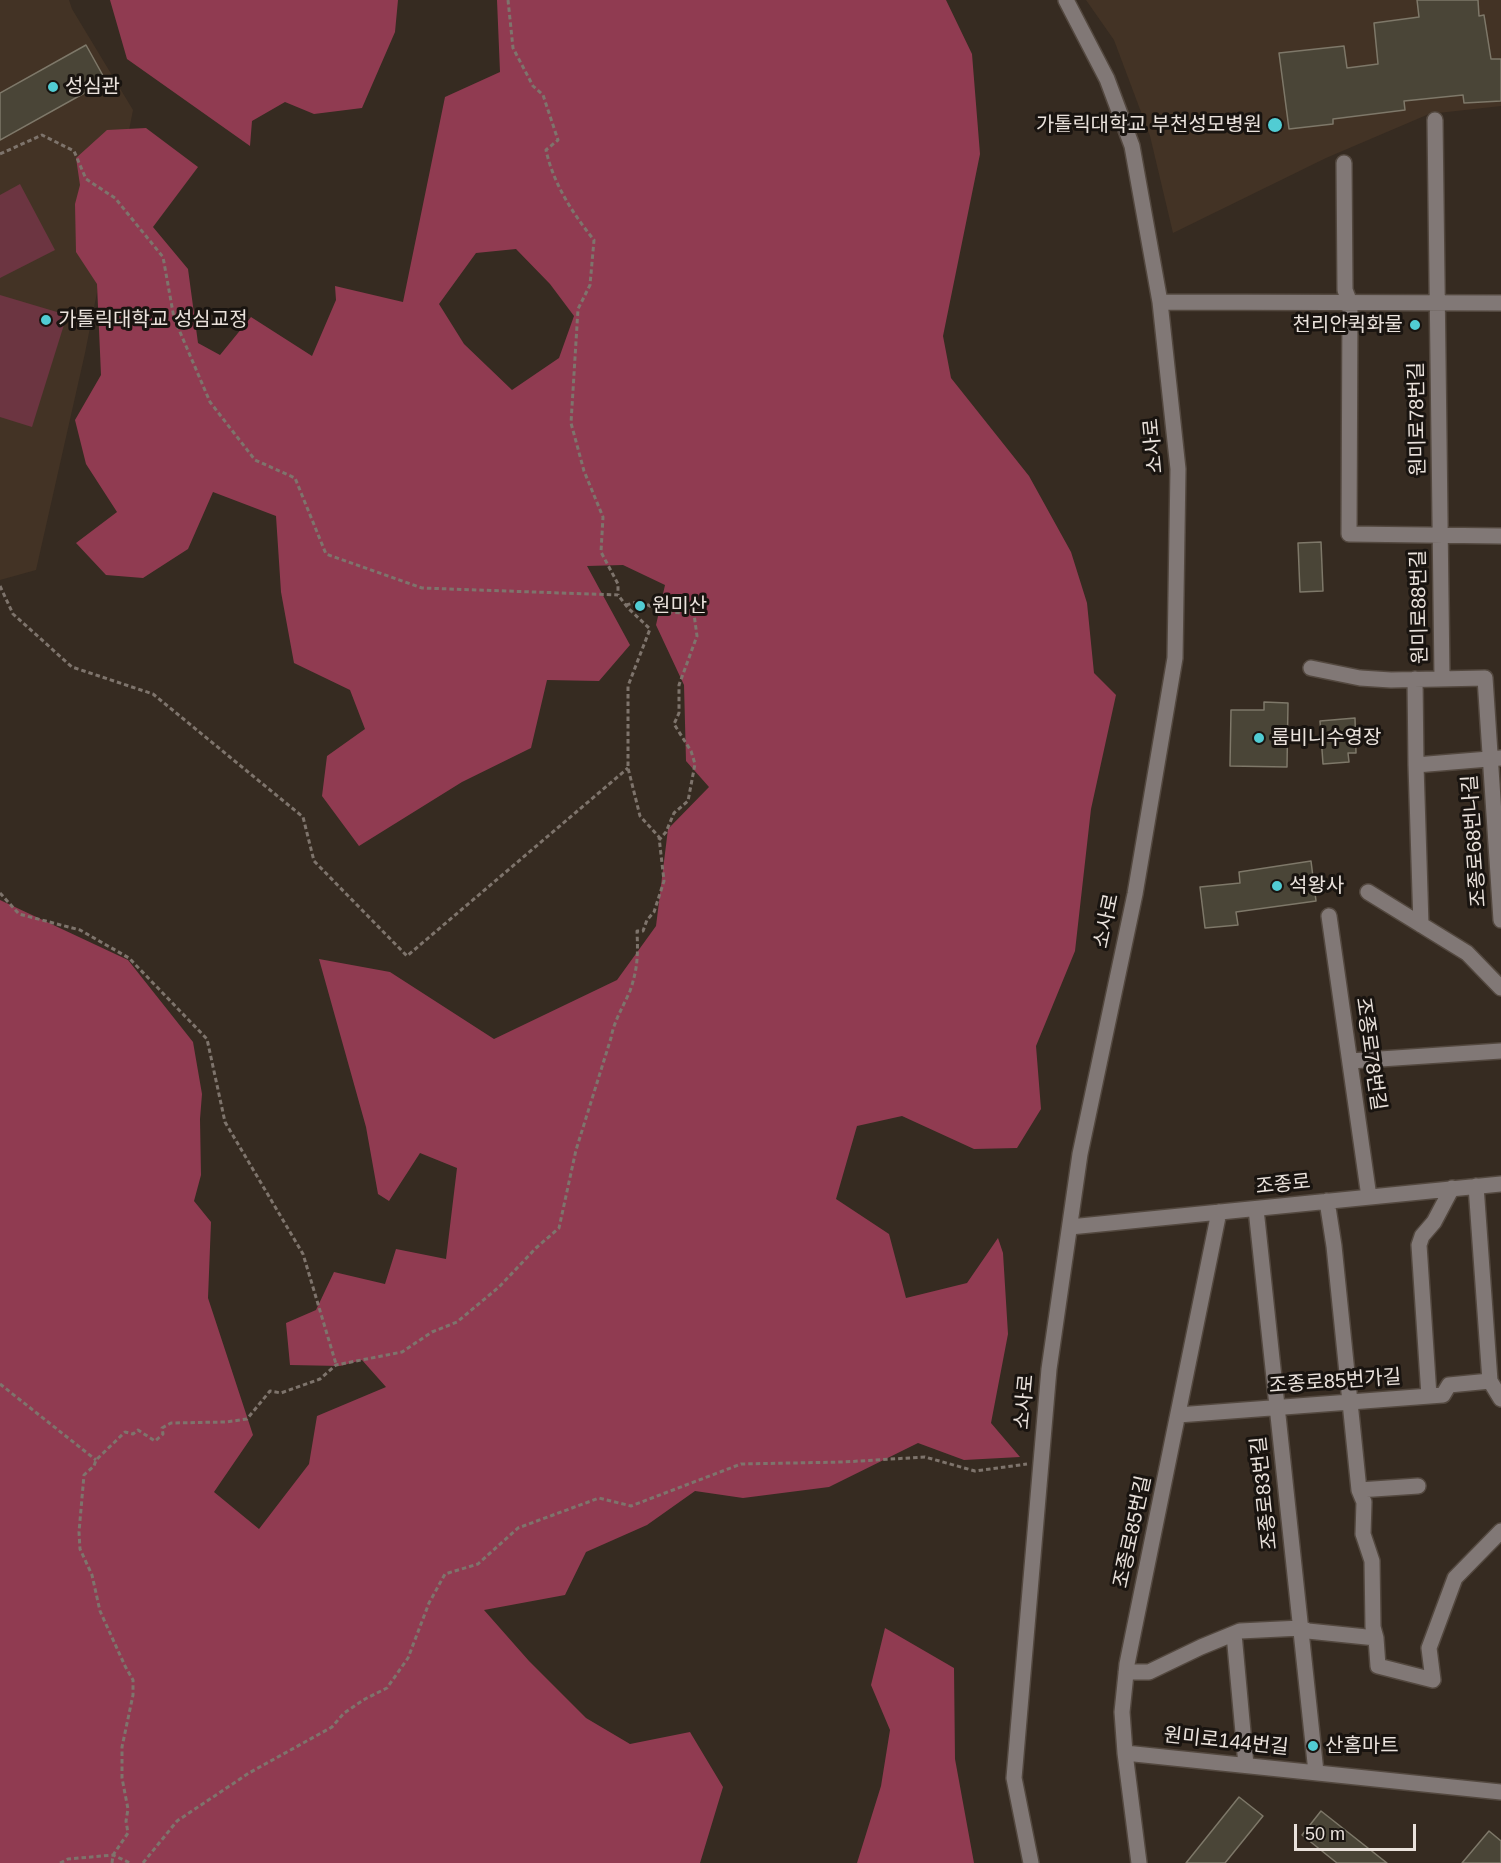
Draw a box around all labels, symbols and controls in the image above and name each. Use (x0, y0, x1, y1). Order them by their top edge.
place label: 성심관 (65, 75, 120, 99)
marker: 성심관 (46, 80, 60, 94)
place label: 가톨릭대학교 부천성모병원 (1036, 113, 1262, 137)
marker: 가톨릭대학교 부천성모병원 (1266, 116, 1284, 134)
place label: 가톨릭대학교 성심교정 (58, 308, 248, 332)
marker: 가톨릭대학교 성심교정 (39, 313, 53, 327)
place label: 천리안퀵화물 (1293, 313, 1403, 337)
marker: 천리안퀵화물 (1408, 318, 1422, 332)
street label: 원미로78번길 (1405, 362, 1431, 476)
street label: 소사로 (1140, 417, 1168, 475)
street label: 원미로88번길 (1407, 550, 1433, 664)
place label: 원미산 (652, 594, 707, 618)
marker: 원미산 (633, 599, 647, 613)
place label: 룸비니수영장 (1271, 726, 1381, 750)
marker: 룸비니수영장 (1252, 731, 1266, 745)
street label: 조종로68번나길 (1458, 774, 1492, 908)
place label: 석왕사 (1289, 874, 1344, 898)
marker: 석왕사 (1270, 879, 1284, 893)
street label: 소사로 (1090, 892, 1124, 950)
street label: 조종로78번길 (1350, 996, 1390, 1112)
street label: 조종로 (1254, 1170, 1312, 1200)
street label: 조종로85번가길 (1268, 1365, 1402, 1399)
street label: 소사로 (1011, 1373, 1039, 1431)
street label: 조종로83번길 (1247, 1435, 1283, 1551)
street label: 조종로85번길 (1109, 1474, 1157, 1590)
street label: 원미로144번길 (1162, 1724, 1290, 1760)
place label: 산홈마트 (1325, 1734, 1399, 1758)
marker: 산홈마트 (1306, 1739, 1320, 1753)
scale bar (1297, 1812, 1418, 1850)
text: 50 m (1305, 1824, 1345, 1844)

